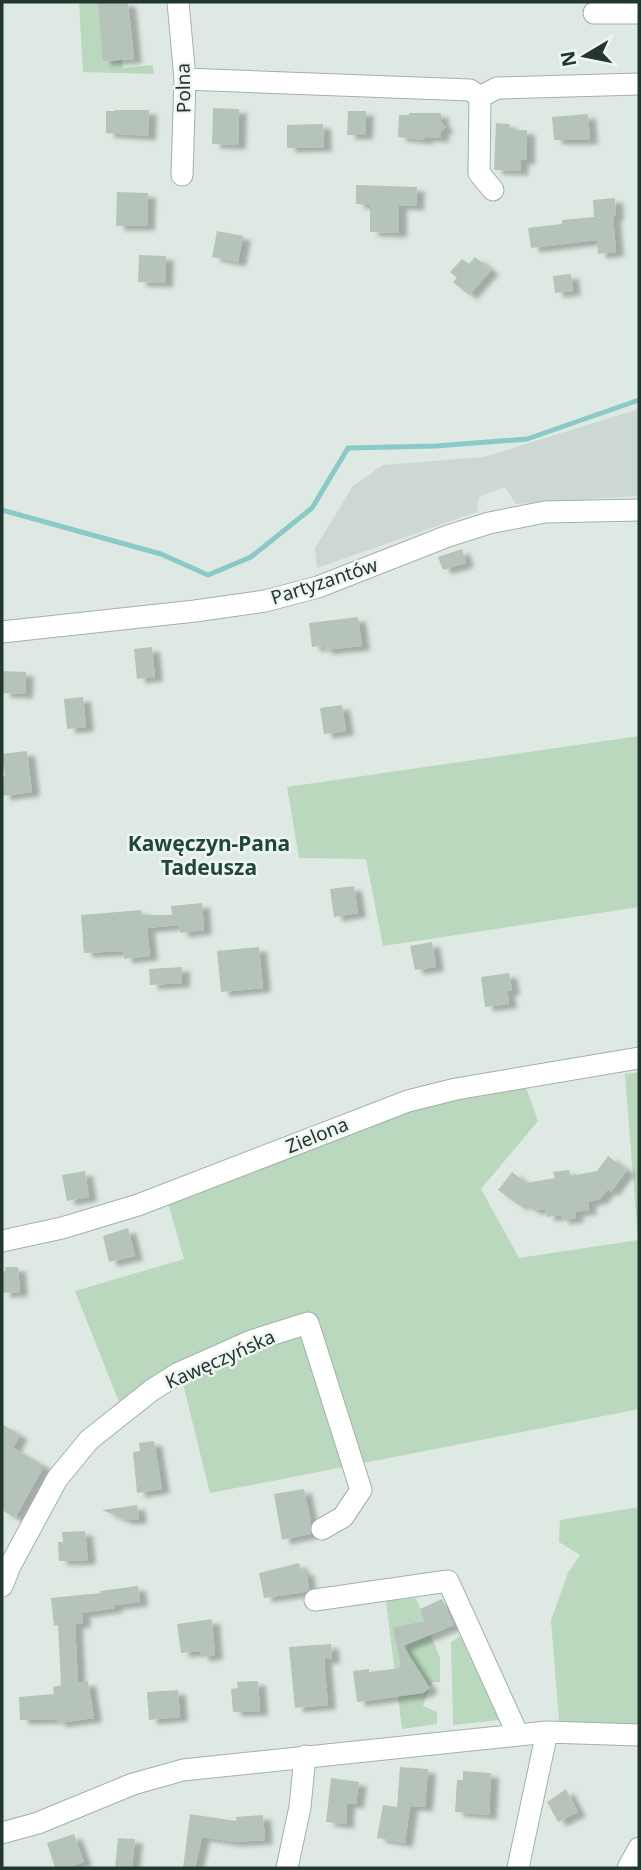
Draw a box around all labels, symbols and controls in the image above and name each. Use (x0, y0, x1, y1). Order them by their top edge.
north arrow (550, 21, 620, 91)
text: N (554, 49, 582, 69)
street label: Polna (170, 63, 196, 113)
street label: Partyzantów (267, 551, 381, 610)
district label: Kawęczyn-Pana Tadeusza (128, 829, 290, 881)
street label: Zielona (282, 1111, 352, 1159)
street label: Kawęczyńska (161, 1323, 279, 1395)

